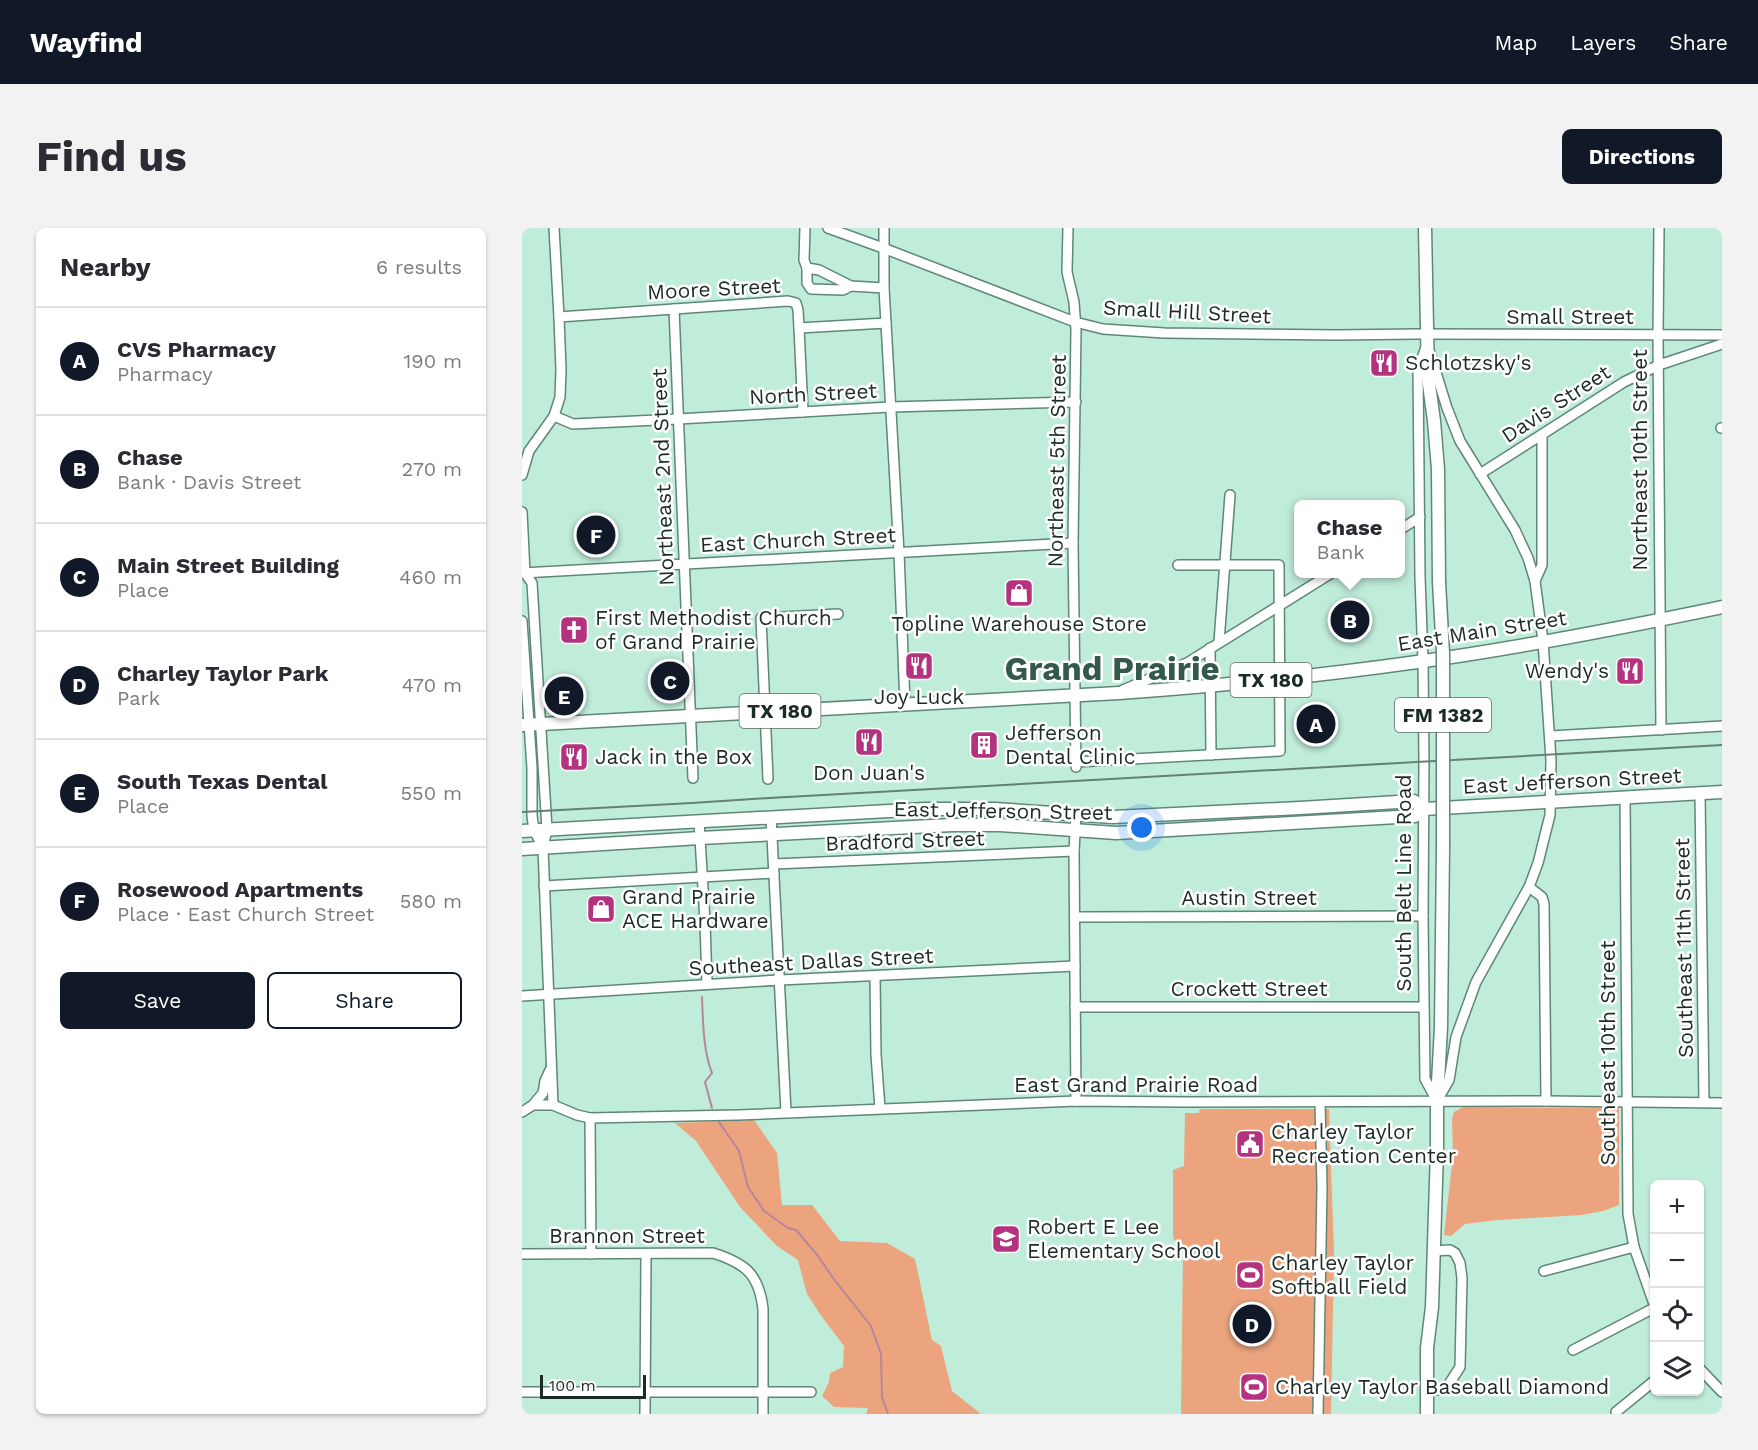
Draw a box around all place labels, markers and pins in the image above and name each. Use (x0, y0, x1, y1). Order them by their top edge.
restaurant icon: Schlotzsky's (1368, 347, 1400, 379)
place label: Schlotzsky's (1405, 350, 1532, 375)
pin: F (576, 512, 616, 558)
shop icon: Topline Warehouse Store (1003, 577, 1035, 609)
pin: B (1330, 598, 1370, 642)
place label: First Methodist Church of Grand Prairie (595, 605, 832, 654)
place label: Topline Warehouse Store (891, 611, 1147, 636)
church icon: First Methodist Church of Grand Prairie (558, 614, 590, 646)
restaurant icon: Joy Luck (903, 650, 935, 682)
restaurant icon: Wendy's (1614, 655, 1646, 687)
pin: C (650, 658, 690, 704)
place label: Wendy's (1525, 658, 1609, 683)
pin: E (544, 674, 584, 718)
place label: Joy Luck (874, 684, 964, 709)
pin: A (1296, 702, 1336, 746)
place label: Jefferson Dental Clinic (1005, 720, 1135, 769)
restaurant icon: Don Juan's (853, 726, 885, 758)
building icon: Jefferson Dental Clinic (968, 729, 1000, 761)
restaurant icon: Jack in the Box (558, 741, 590, 773)
place label: Jack in the Box (595, 744, 752, 769)
place label: Don Juan's (813, 760, 925, 785)
place label: Grand Prairie ACE Hardware (622, 884, 769, 933)
shop icon: Grand Prairie ACE Hardware (585, 893, 617, 925)
place label: Charley Taylor Recreation Center (1271, 1119, 1457, 1168)
public building icon: Charley Taylor Recreation Center (1234, 1128, 1266, 1160)
place label: Robert E Lee Elementary School (1027, 1214, 1221, 1263)
school or university icon: Robert E Lee Elementary School (990, 1223, 1022, 1255)
place label: Charley Taylor Softball Field (1271, 1250, 1415, 1299)
sports icon: Charley Taylor Softball Field (1234, 1259, 1266, 1291)
pin: D (1232, 1302, 1272, 1346)
sports icon: Charley Taylor Baseball Diamond (1238, 1371, 1270, 1403)
place label: Charley Taylor Baseball Diamond (1275, 1374, 1609, 1399)

